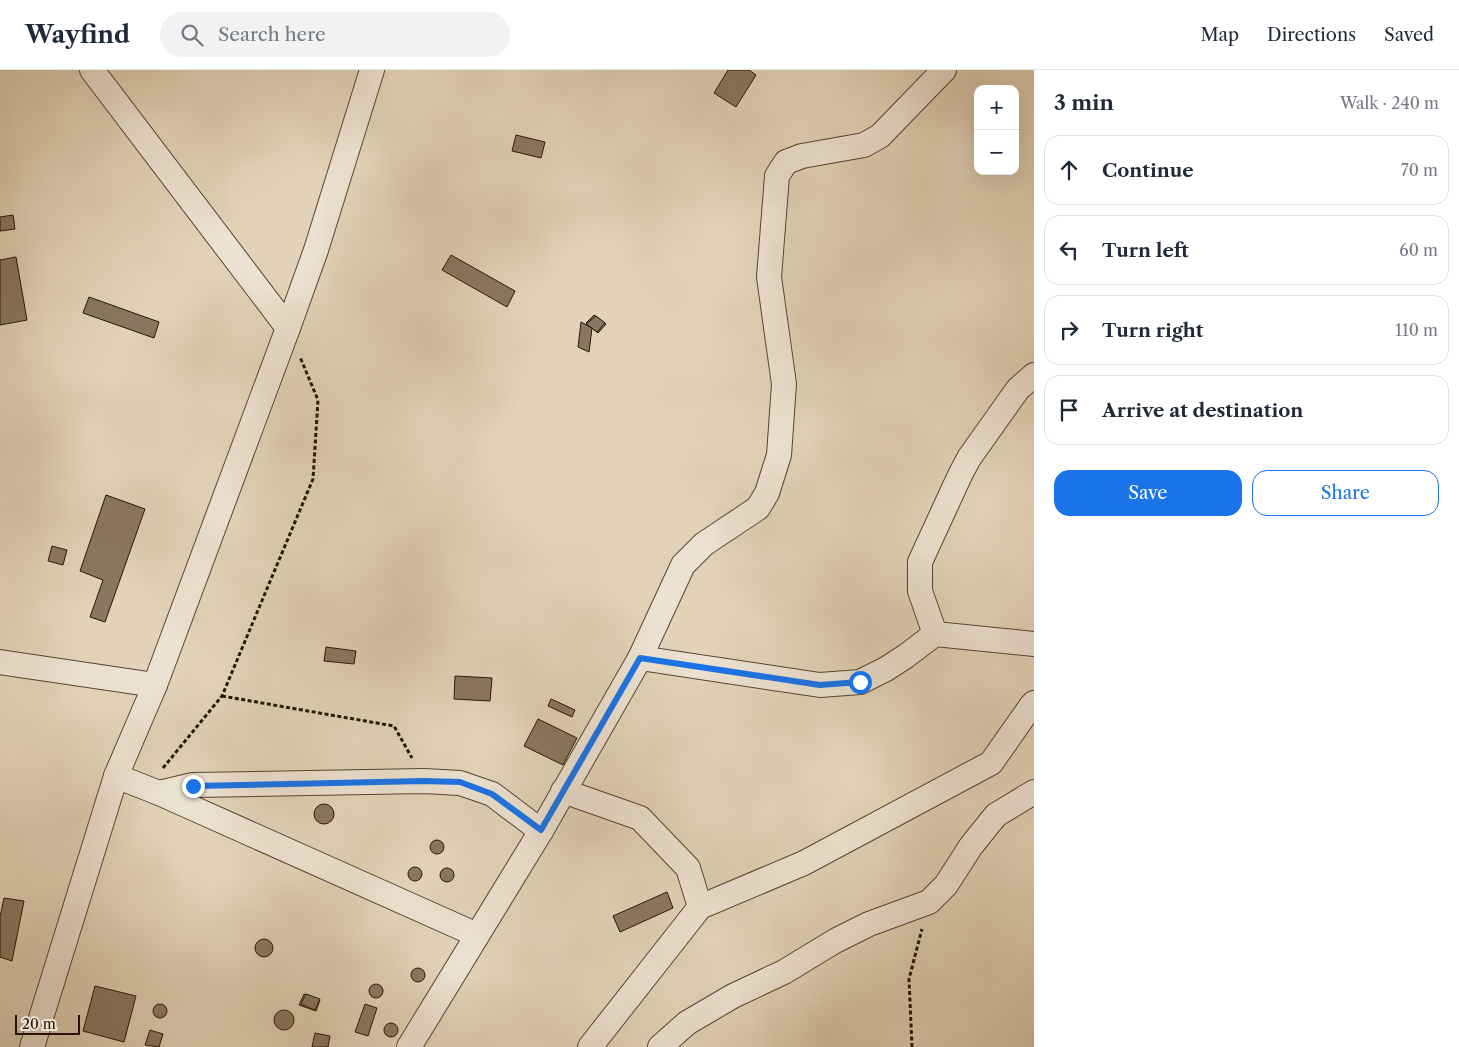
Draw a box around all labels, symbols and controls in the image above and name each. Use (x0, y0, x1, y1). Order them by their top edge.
search box (160, 12, 510, 57)
text: Wayfind (25, 20, 130, 49)
icon: search (178, 21, 206, 49)
text: Search here (218, 23, 326, 46)
text: Map (1200, 24, 1239, 46)
text: Directions (1267, 24, 1356, 46)
text: Saved (1384, 24, 1434, 46)
map controls (974, 85, 1019, 175)
button: + (974, 85, 1019, 130)
text: 3 min (1054, 90, 1114, 115)
text: Walk · 240 m (1340, 93, 1439, 113)
button: − (974, 130, 1019, 175)
icon: ahead (1055, 156, 1083, 184)
text: Continue (1102, 159, 1194, 182)
text: 70 m (1401, 160, 1438, 180)
icon: left (1055, 236, 1083, 264)
text: Turn left (1102, 239, 1189, 262)
text: 60 m (1399, 240, 1438, 260)
icon: right (1055, 316, 1083, 344)
text: Turn right (1102, 319, 1203, 342)
text: 110 m (1395, 320, 1438, 340)
icon: arrive (1055, 396, 1083, 424)
text: Arrive at destination (1102, 399, 1303, 422)
button: Save (1054, 470, 1242, 516)
button: Share (1252, 470, 1439, 516)
route start (849, 671, 872, 694)
route end (182, 775, 205, 798)
scale bar (15, 1012, 80, 1035)
text: 20 m (22, 1015, 56, 1033)

